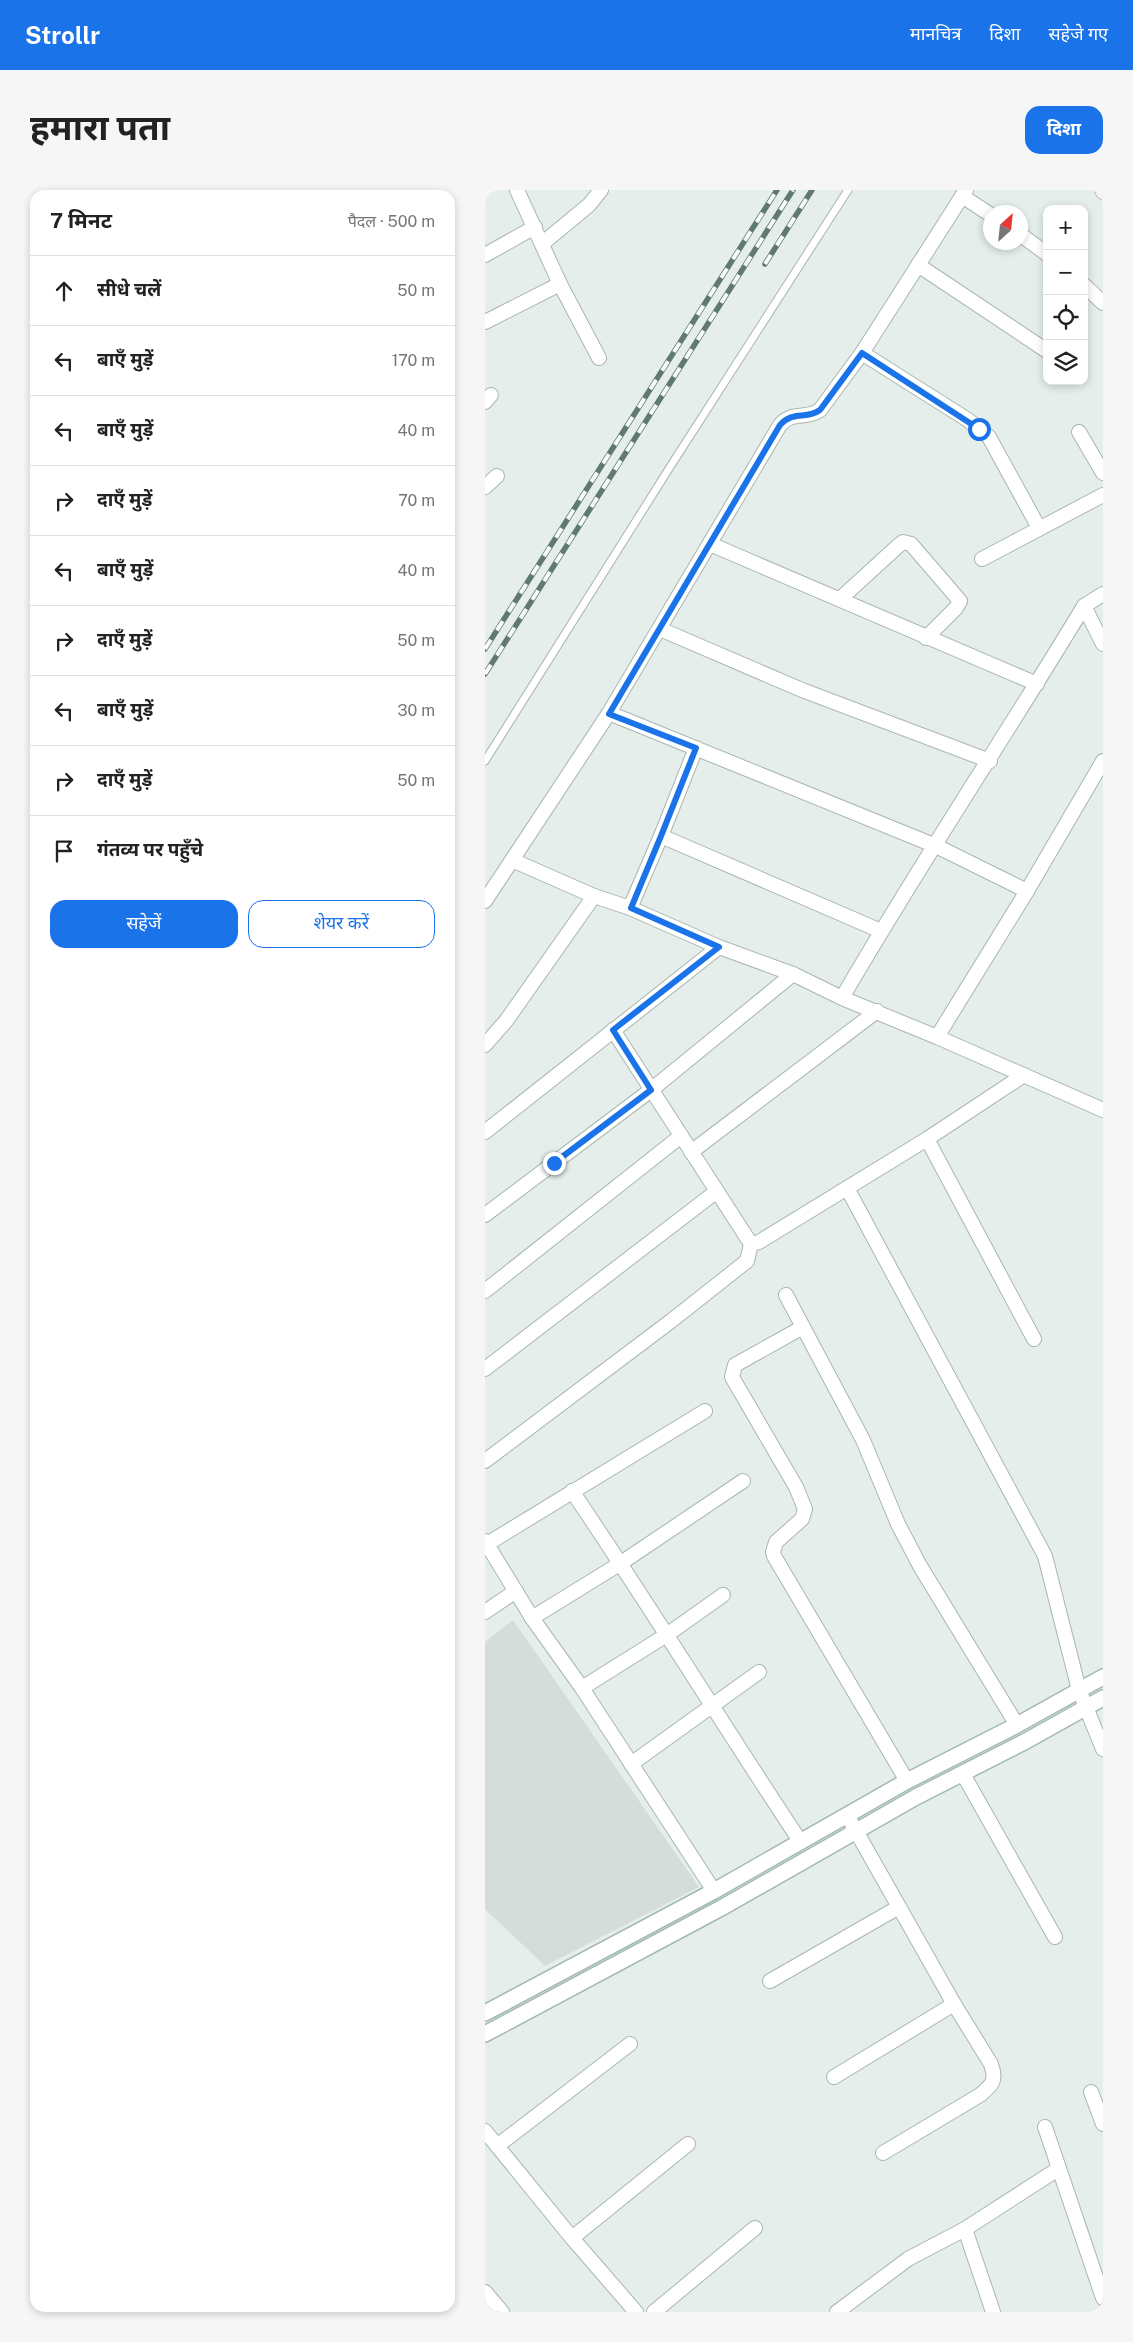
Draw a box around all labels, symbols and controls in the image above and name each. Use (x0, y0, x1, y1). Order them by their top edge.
text: Strollr (25, 21, 100, 49)
text: मानचित्र (910, 23, 961, 44)
text: दिशा (989, 23, 1020, 44)
text: सहेजे गए (1048, 23, 1108, 44)
button: दिशा (1025, 106, 1103, 154)
text: हमारा पता (30, 107, 170, 148)
north arrow (983, 205, 1028, 250)
map controls (1043, 205, 1088, 385)
button: + (1043, 205, 1088, 250)
text: 7 मिनट (50, 208, 112, 233)
text: पैदल · 500 m (348, 212, 435, 231)
button: − (1043, 250, 1088, 295)
icon: ahead (50, 277, 78, 305)
text: सीधे चलें (97, 278, 161, 300)
text: 50 m (397, 281, 435, 300)
button: locate (1043, 295, 1088, 340)
button: layers (1043, 340, 1088, 385)
icon: left (50, 347, 78, 375)
text: बाएँ मुड़ें (97, 348, 153, 370)
text: 170 m (392, 351, 435, 370)
icon: left (50, 417, 78, 445)
text: बाएँ मुड़ें (97, 418, 153, 440)
route start (968, 418, 991, 441)
text: 40 m (397, 421, 435, 440)
icon: right (50, 487, 78, 515)
text: दाएँ मुड़ें (97, 488, 152, 510)
text: 70 m (398, 491, 435, 510)
icon: left (50, 557, 78, 585)
text: बाएँ मुड़ें (97, 558, 153, 580)
text: 40 m (397, 561, 435, 580)
icon: right (50, 627, 78, 655)
text: दाएँ मुड़ें (97, 628, 152, 650)
text: 50 m (397, 631, 435, 650)
icon: left (50, 697, 78, 725)
text: बाएँ मुड़ें (97, 698, 153, 720)
text: 30 m (398, 701, 435, 720)
icon: right (50, 767, 78, 795)
text: दाएँ मुड़ें (97, 768, 152, 790)
text: 50 m (397, 771, 435, 790)
icon: arrive (50, 837, 78, 865)
text: गंतव्य पर पहुँचे (97, 838, 203, 860)
button: सहेजें (50, 900, 238, 948)
button: शेयर करें (248, 900, 435, 948)
route end (543, 1152, 566, 1175)

